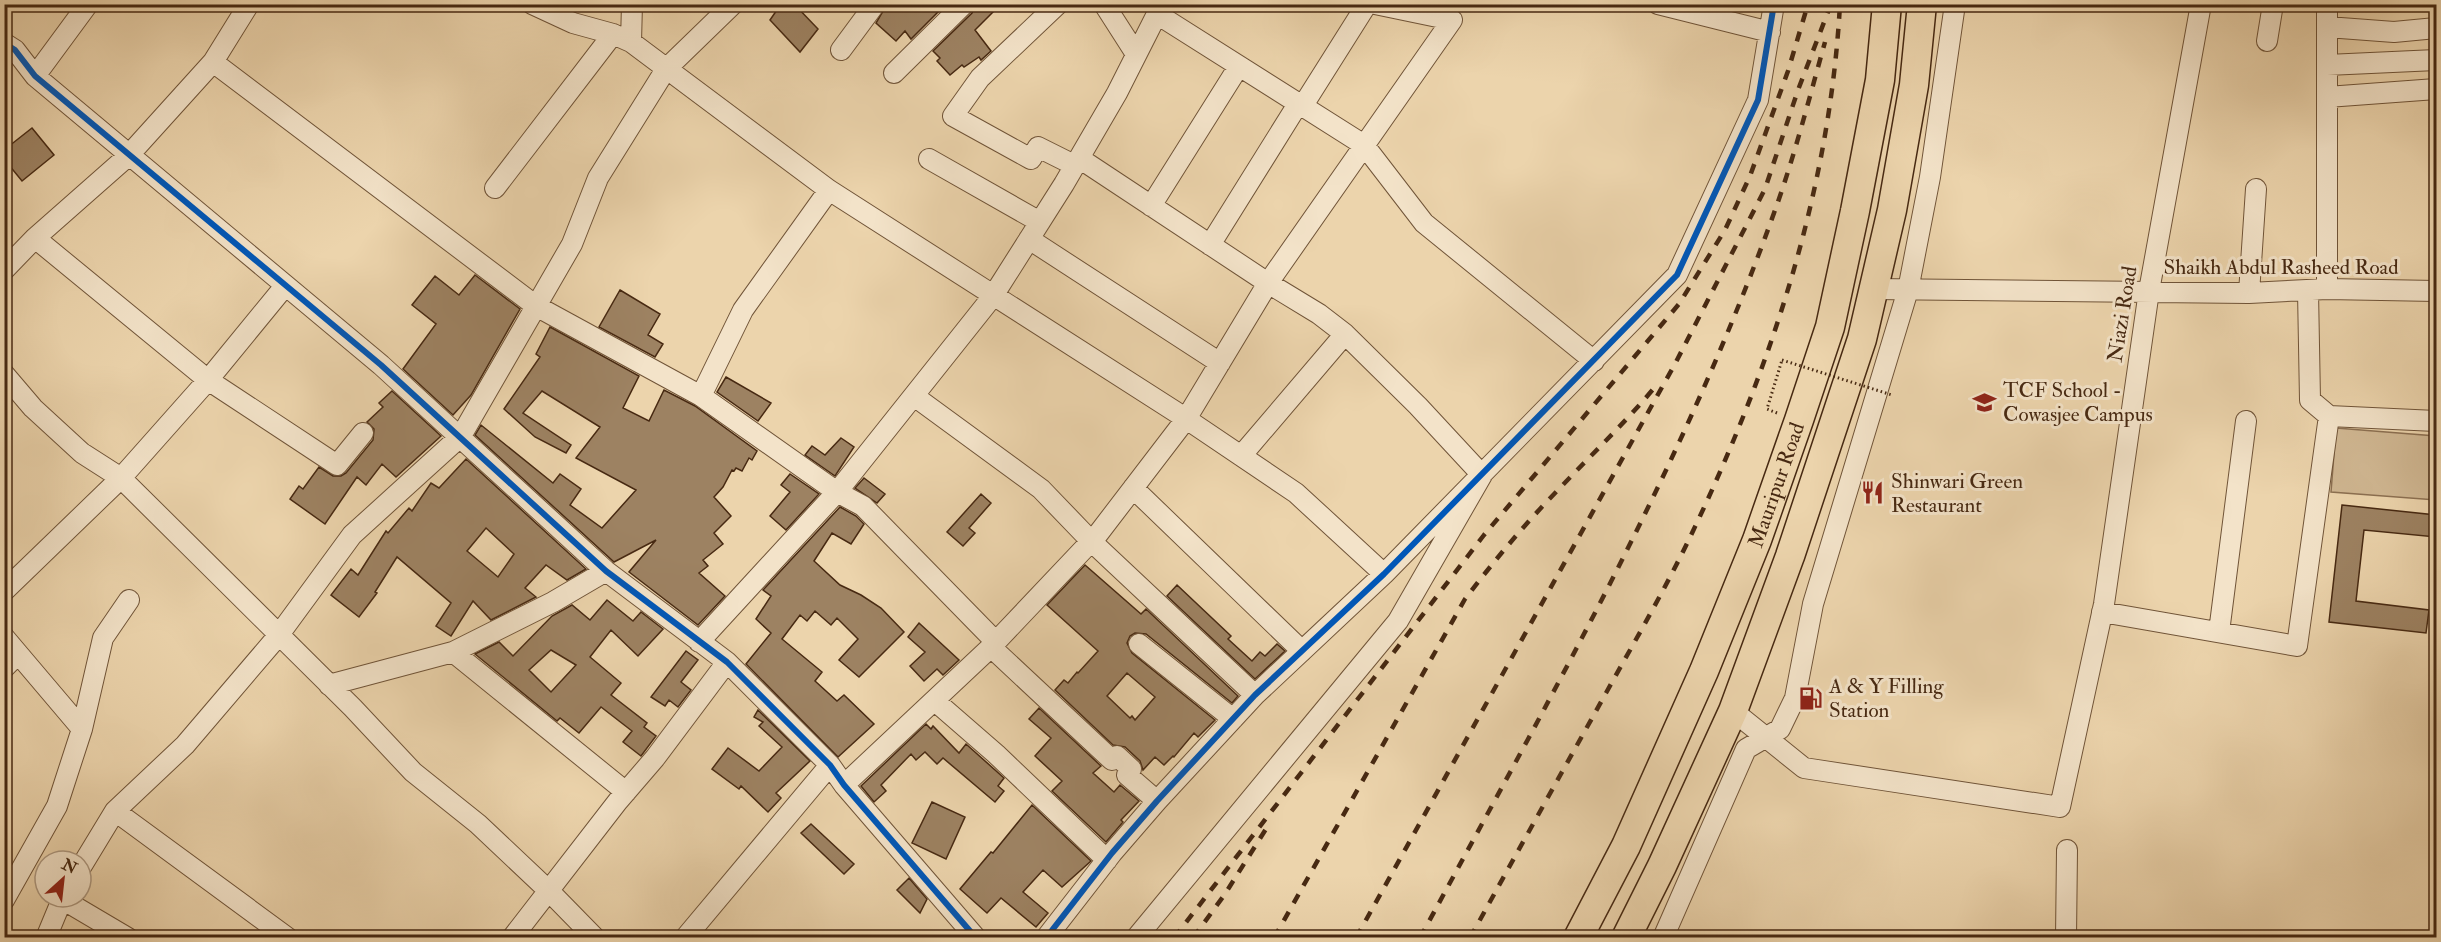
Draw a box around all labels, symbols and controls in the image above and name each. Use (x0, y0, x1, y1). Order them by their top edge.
street label: Shaikh Abdul Rasheed Road (2164, 254, 2399, 281)
street label: Niazi Road (2102, 263, 2144, 364)
place label: TCF School - Cowasjee Campus (2003, 377, 2153, 428)
school or university icon: TCF School - Cowasjee Campus (1972, 389, 1998, 415)
street label: Mauripur Road (1742, 418, 1811, 551)
place label: Shinwari Green Restaurant (1891, 468, 2023, 519)
restaurant icon: Shinwari Green Restaurant (1860, 480, 1886, 506)
place label: A & Y Filling Station (1828, 673, 1944, 724)
fuel station icon: A & Y Filling Station (1798, 685, 1824, 711)
north arrow (33, 849, 93, 909)
text: N (58, 854, 81, 879)

